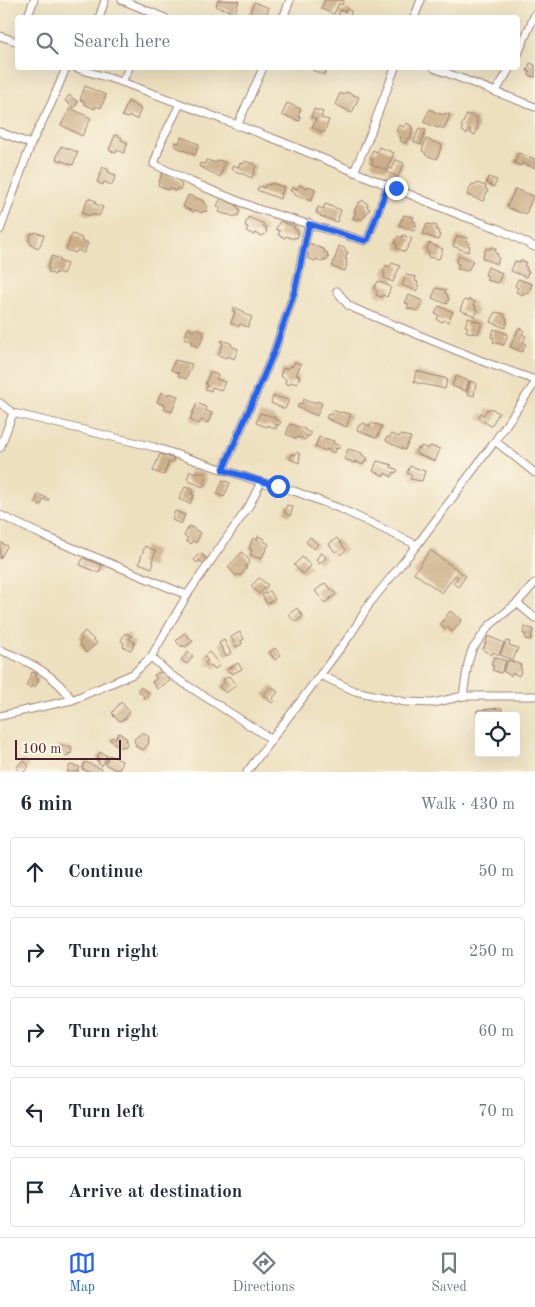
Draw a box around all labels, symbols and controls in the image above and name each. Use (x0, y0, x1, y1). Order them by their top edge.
search box (15, 15, 520, 70)
icon: search (33, 29, 61, 57)
text: Search here (73, 33, 170, 52)
route end (385, 177, 408, 200)
route start (267, 475, 290, 498)
map controls (475, 712, 520, 757)
button: locate (475, 712, 520, 757)
scale bar (15, 737, 121, 760)
text: 100 m (22, 742, 61, 756)
text: 6 min (20, 794, 73, 815)
text: Walk · 430 m (420, 797, 515, 813)
icon: ahead (21, 858, 49, 886)
text: Continue (68, 863, 143, 882)
text: 50 m (478, 864, 514, 880)
icon: right (21, 938, 49, 966)
text: Turn right (68, 943, 158, 962)
text: 250 m (469, 944, 514, 960)
icon: right (21, 1018, 49, 1046)
text: Turn right (68, 1023, 158, 1042)
text: 60 m (478, 1024, 514, 1040)
icon: left (21, 1098, 49, 1126)
text: Turn left (68, 1103, 145, 1122)
text: 70 m (478, 1104, 514, 1120)
icon: arrive (21, 1178, 49, 1206)
text: Arrive at destination (68, 1183, 242, 1202)
tab: Map (68, 1249, 96, 1296)
tab: Directions (233, 1249, 295, 1296)
tab: Saved (431, 1249, 467, 1296)

